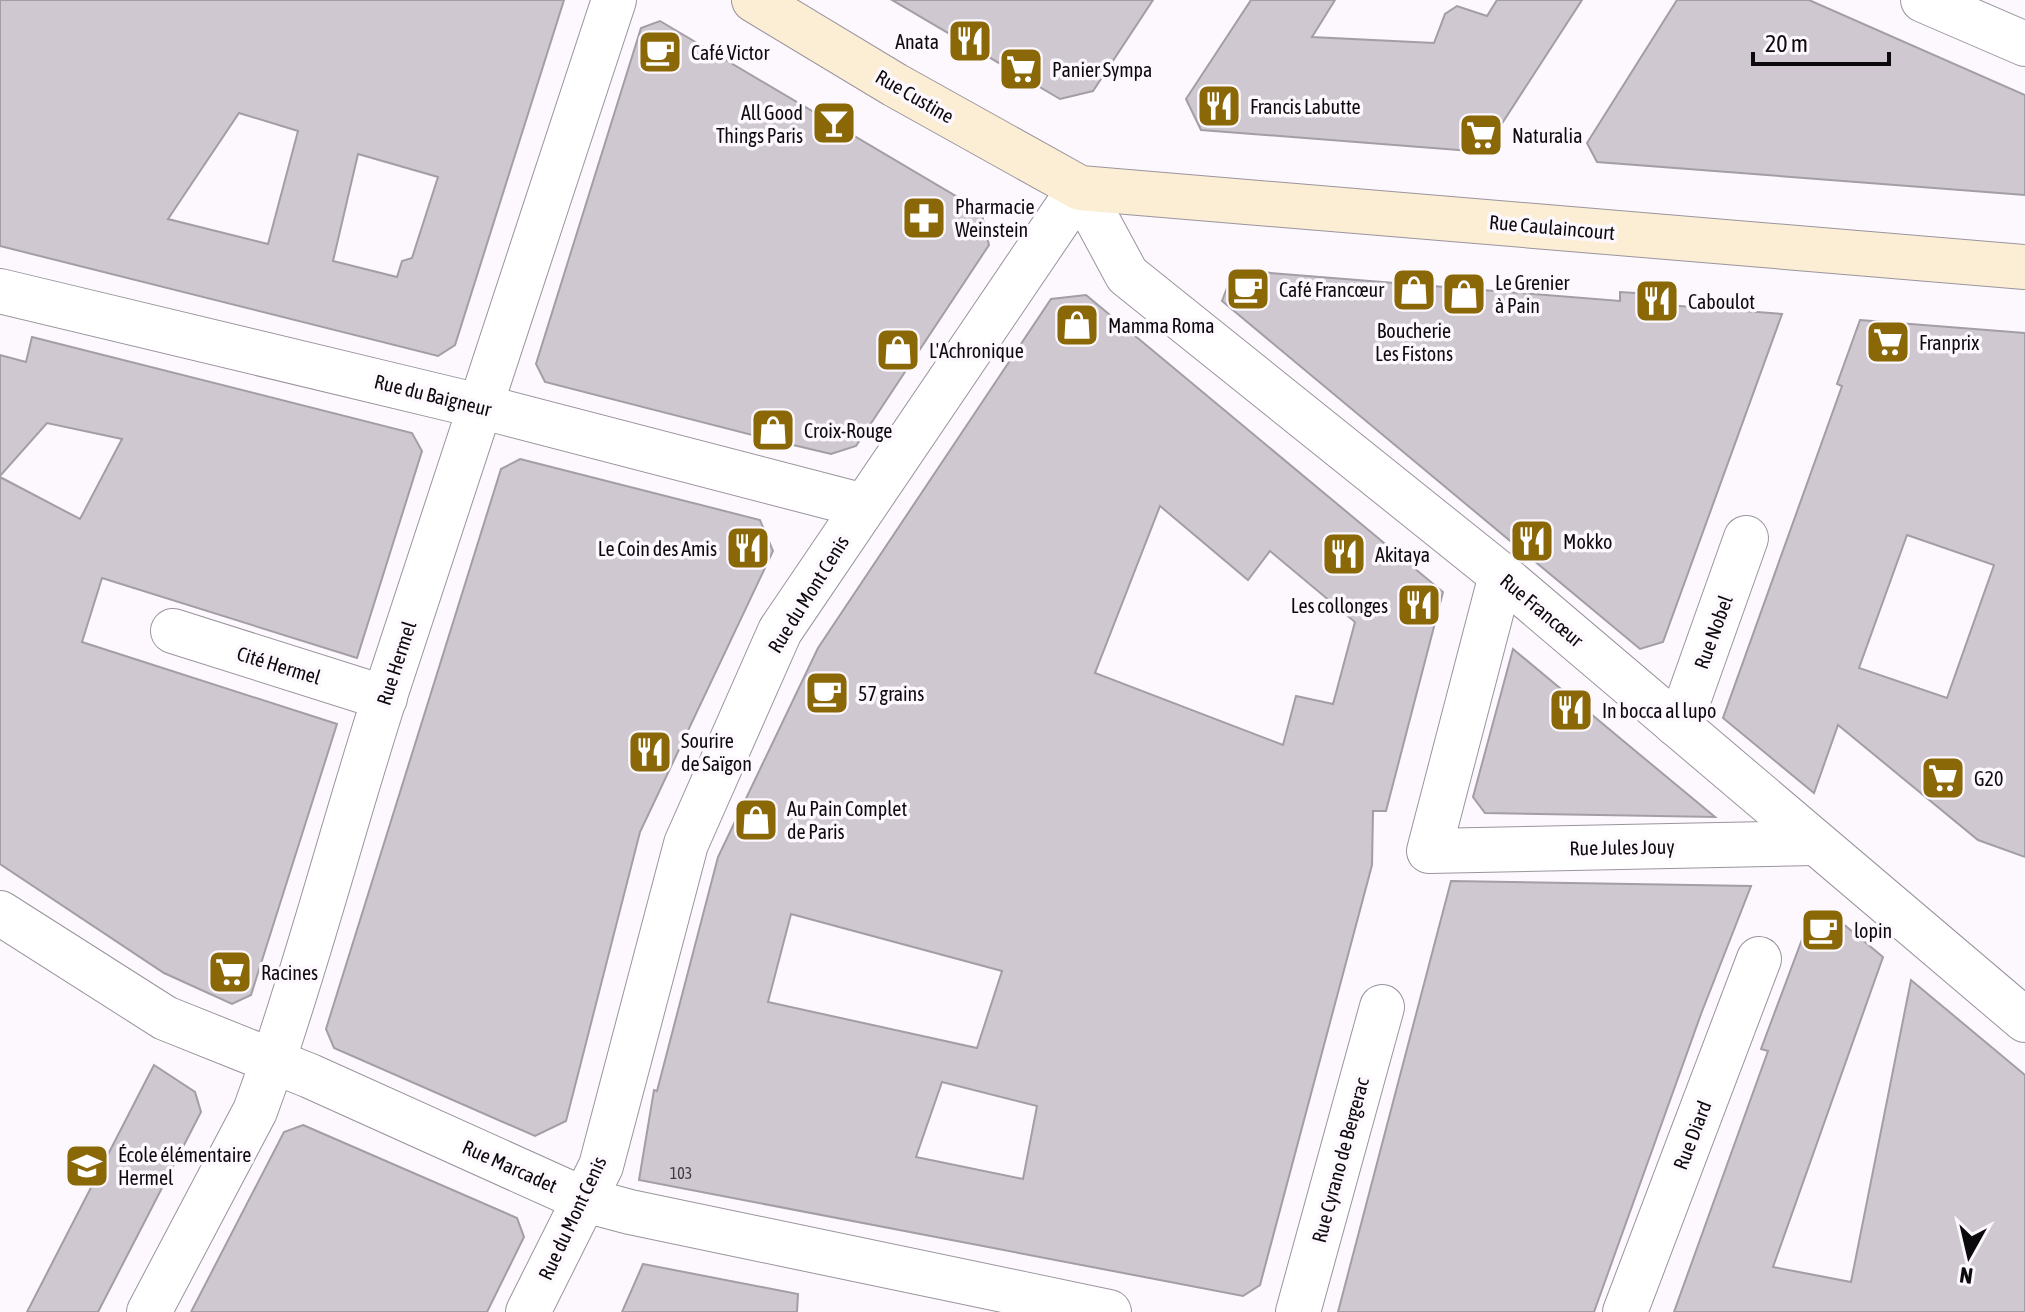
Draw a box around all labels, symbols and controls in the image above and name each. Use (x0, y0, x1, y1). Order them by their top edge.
scale bar (1753, 16, 1889, 66)
restaurant icon: Anata (946, 17, 994, 65)
cafe icon: Café Victor (636, 28, 684, 76)
place label: Anata (895, 30, 939, 53)
text: 20 m (1765, 30, 1808, 57)
place label: Café Victor (691, 41, 770, 64)
supermarket icon: Panier Sympa (997, 45, 1045, 93)
place label: Panier Sympa (1052, 58, 1152, 81)
street label: Rue Custine (872, 64, 958, 128)
restaurant icon: Francis Labutte (1195, 82, 1243, 130)
place label: Francis Labutte (1250, 95, 1361, 118)
bar icon: All Good Things Paris (810, 99, 858, 147)
place label: All Good Things Paris (716, 101, 803, 147)
supermarket icon: Naturalia (1457, 111, 1505, 159)
place label: Naturalia (1512, 124, 1583, 147)
pharmacy icon: Pharmacie Weinstein (900, 194, 948, 242)
place label: Pharmacie Weinstein (955, 195, 1034, 241)
street label: Rue Caulaincourt (1488, 210, 1616, 244)
cafe icon: Café Francœur (1224, 265, 1272, 313)
shop icon: Boucherie Les Fistons (1390, 266, 1438, 314)
shop icon: Le Grenier à Pain (1440, 270, 1488, 318)
place label: Le Grenier à Pain (1495, 271, 1571, 317)
restaurant icon: Caboulot (1633, 277, 1681, 325)
place label: Café Francœur (1279, 278, 1385, 301)
place label: Caboulot (1688, 290, 1755, 313)
shop icon: Mamma Roma (1053, 301, 1101, 349)
place label: Mamma Roma (1108, 314, 1215, 337)
supermarket icon: Franprix (1864, 318, 1912, 366)
place label: Boucherie Les Fistons (1375, 319, 1453, 365)
shop icon: L'Achronique (874, 326, 922, 374)
place label: Franprix (1919, 331, 1979, 354)
place label: L'Achronique (929, 339, 1024, 362)
street label: Rue du Baigneur (372, 369, 495, 421)
shop icon: Croix-Rouge (749, 406, 797, 454)
place label: Croix-Rouge (804, 419, 892, 442)
restaurant icon: Mokko (1508, 517, 1556, 565)
restaurant icon: Le Coin des Amis (724, 524, 772, 572)
restaurant icon: Akitaya (1320, 530, 1368, 578)
place label: Mokko (1563, 530, 1612, 553)
street label: Rue du Mont Cenis (763, 531, 853, 657)
place label: Le Coin des Amis (598, 537, 717, 560)
place label: Akitaya (1375, 543, 1430, 566)
street label: Rue Francœur (1496, 569, 1589, 652)
restaurant icon: Les collonges (1395, 581, 1443, 629)
street label: Rue Nobel (1689, 591, 1737, 672)
place label: Les collonges (1291, 594, 1388, 617)
street label: Rue Hermel (372, 617, 421, 708)
street label: Cité Hermel (234, 641, 324, 689)
cafe icon: 57 grains (803, 669, 851, 717)
place label: 57 grains (858, 682, 924, 705)
restaurant icon: In bocca al lupo (1547, 686, 1595, 734)
place label: In bocca al lupo (1602, 699, 1716, 722)
restaurant icon: Sourire de Saïgon (626, 728, 674, 776)
place label: Sourire de Saïgon (681, 729, 752, 775)
supermarket icon: G20 (1919, 754, 1967, 802)
place label: G20 (1974, 767, 2003, 790)
shop icon: Au Pain Complet de Paris (732, 796, 780, 844)
place label: Au Pain Complet de Paris (787, 797, 907, 843)
street label: Rue Jules Jouy (1569, 835, 1675, 859)
cafe icon: lopin (1799, 906, 1847, 954)
place label: lopin (1854, 919, 1892, 942)
supermarket icon: Racines (206, 948, 254, 996)
place label: Racines (261, 961, 318, 984)
street label: Rue Cyrano de Bergerac (1307, 1074, 1373, 1245)
street label: Rue Diard (1668, 1097, 1716, 1173)
street label: Rue Marcadet (459, 1135, 561, 1197)
school or university icon: École élémentaire Hermel (63, 1142, 111, 1190)
place label: École élémentaire Hermel (118, 1143, 251, 1189)
street label: Rue du Mont Cenis (533, 1153, 611, 1283)
house number: 103 (670, 1164, 692, 1182)
north arrow (1929, 1216, 2009, 1296)
text: N (1958, 1262, 1974, 1290)

